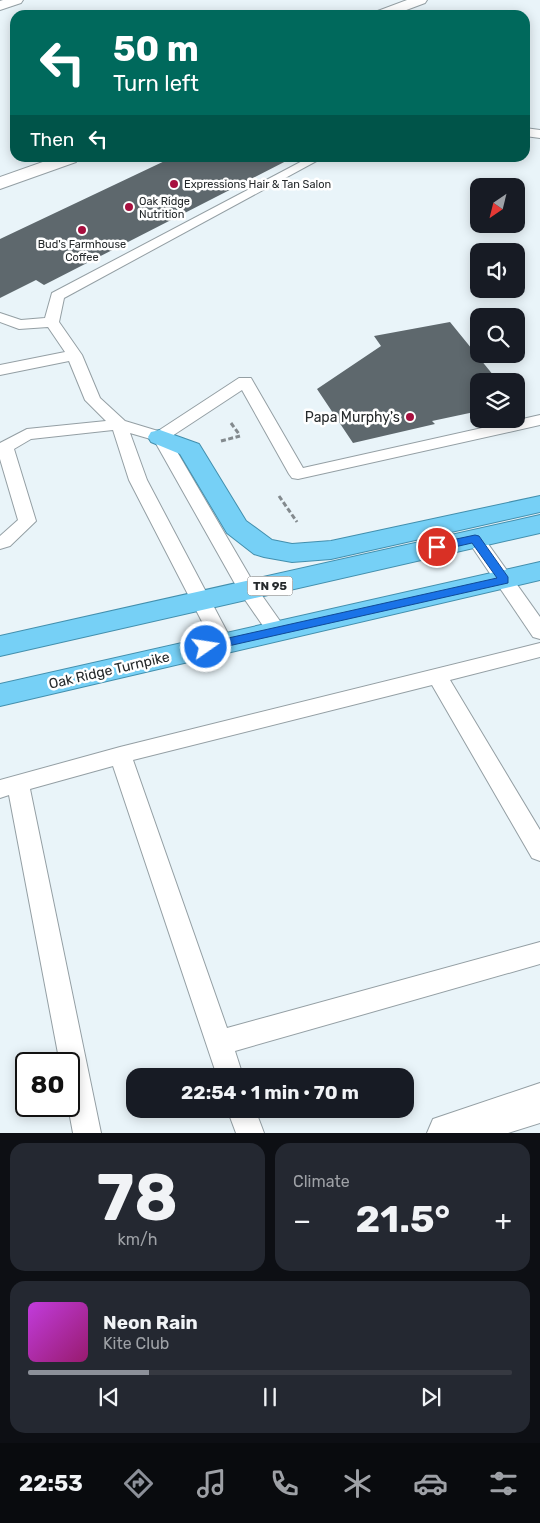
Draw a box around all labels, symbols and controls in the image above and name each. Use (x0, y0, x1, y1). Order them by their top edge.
text: 50 m (113, 28, 199, 70)
icon: left (30, 30, 95, 95)
text: Turn left (113, 70, 199, 97)
icon: left (84, 125, 112, 153)
text: Then (30, 128, 74, 151)
marker: Expressions Hair & Tan Salon (168, 178, 180, 190)
place label: Expressions Hair & Tan Salon (184, 178, 331, 191)
north arrow (470, 178, 525, 232)
map controls (470, 178, 525, 428)
place label: Oak Ridge Nutrition (139, 195, 190, 221)
marker: Oak Ridge Nutrition (123, 201, 135, 213)
marker: Bud's Farmhouse Coffee (76, 224, 88, 236)
place label: Bud's Farmhouse Coffee (38, 238, 126, 264)
button: sound (470, 243, 525, 298)
button: search (470, 308, 525, 363)
button: layers (470, 373, 525, 428)
place label: Papa Murphy's (305, 409, 400, 426)
marker: Papa Murphy's (404, 411, 416, 423)
pin (416, 526, 458, 568)
icon: arrive (423, 533, 451, 561)
road number: TN 95 (248, 576, 292, 596)
position arrow (179, 620, 231, 672)
street label: Oak Ridge Turnpike (47, 648, 171, 693)
speed limit sign: 80 (15, 1052, 80, 1117)
text: 22:54 · 1 min · 70 m (181, 1081, 359, 1104)
text: 78 (97, 1159, 178, 1236)
text: Climate (293, 1172, 350, 1191)
text: 21.5° (356, 1196, 450, 1242)
text: − (293, 1204, 311, 1237)
text: + (495, 1204, 512, 1237)
text: km/h (118, 1230, 157, 1249)
text: Neon Rain (103, 1311, 198, 1334)
text: Kite Club (103, 1334, 169, 1353)
icon: previous (95, 1383, 123, 1411)
icon: pause (256, 1383, 284, 1411)
icon: next (417, 1383, 445, 1411)
icon: directions (121, 1466, 156, 1501)
icon: music (194, 1466, 229, 1501)
icon: phone (267, 1466, 302, 1501)
icon: climate (340, 1466, 375, 1501)
icon: car (413, 1466, 448, 1501)
icon: filters (486, 1466, 521, 1501)
text: 22:53 (19, 1470, 83, 1497)

